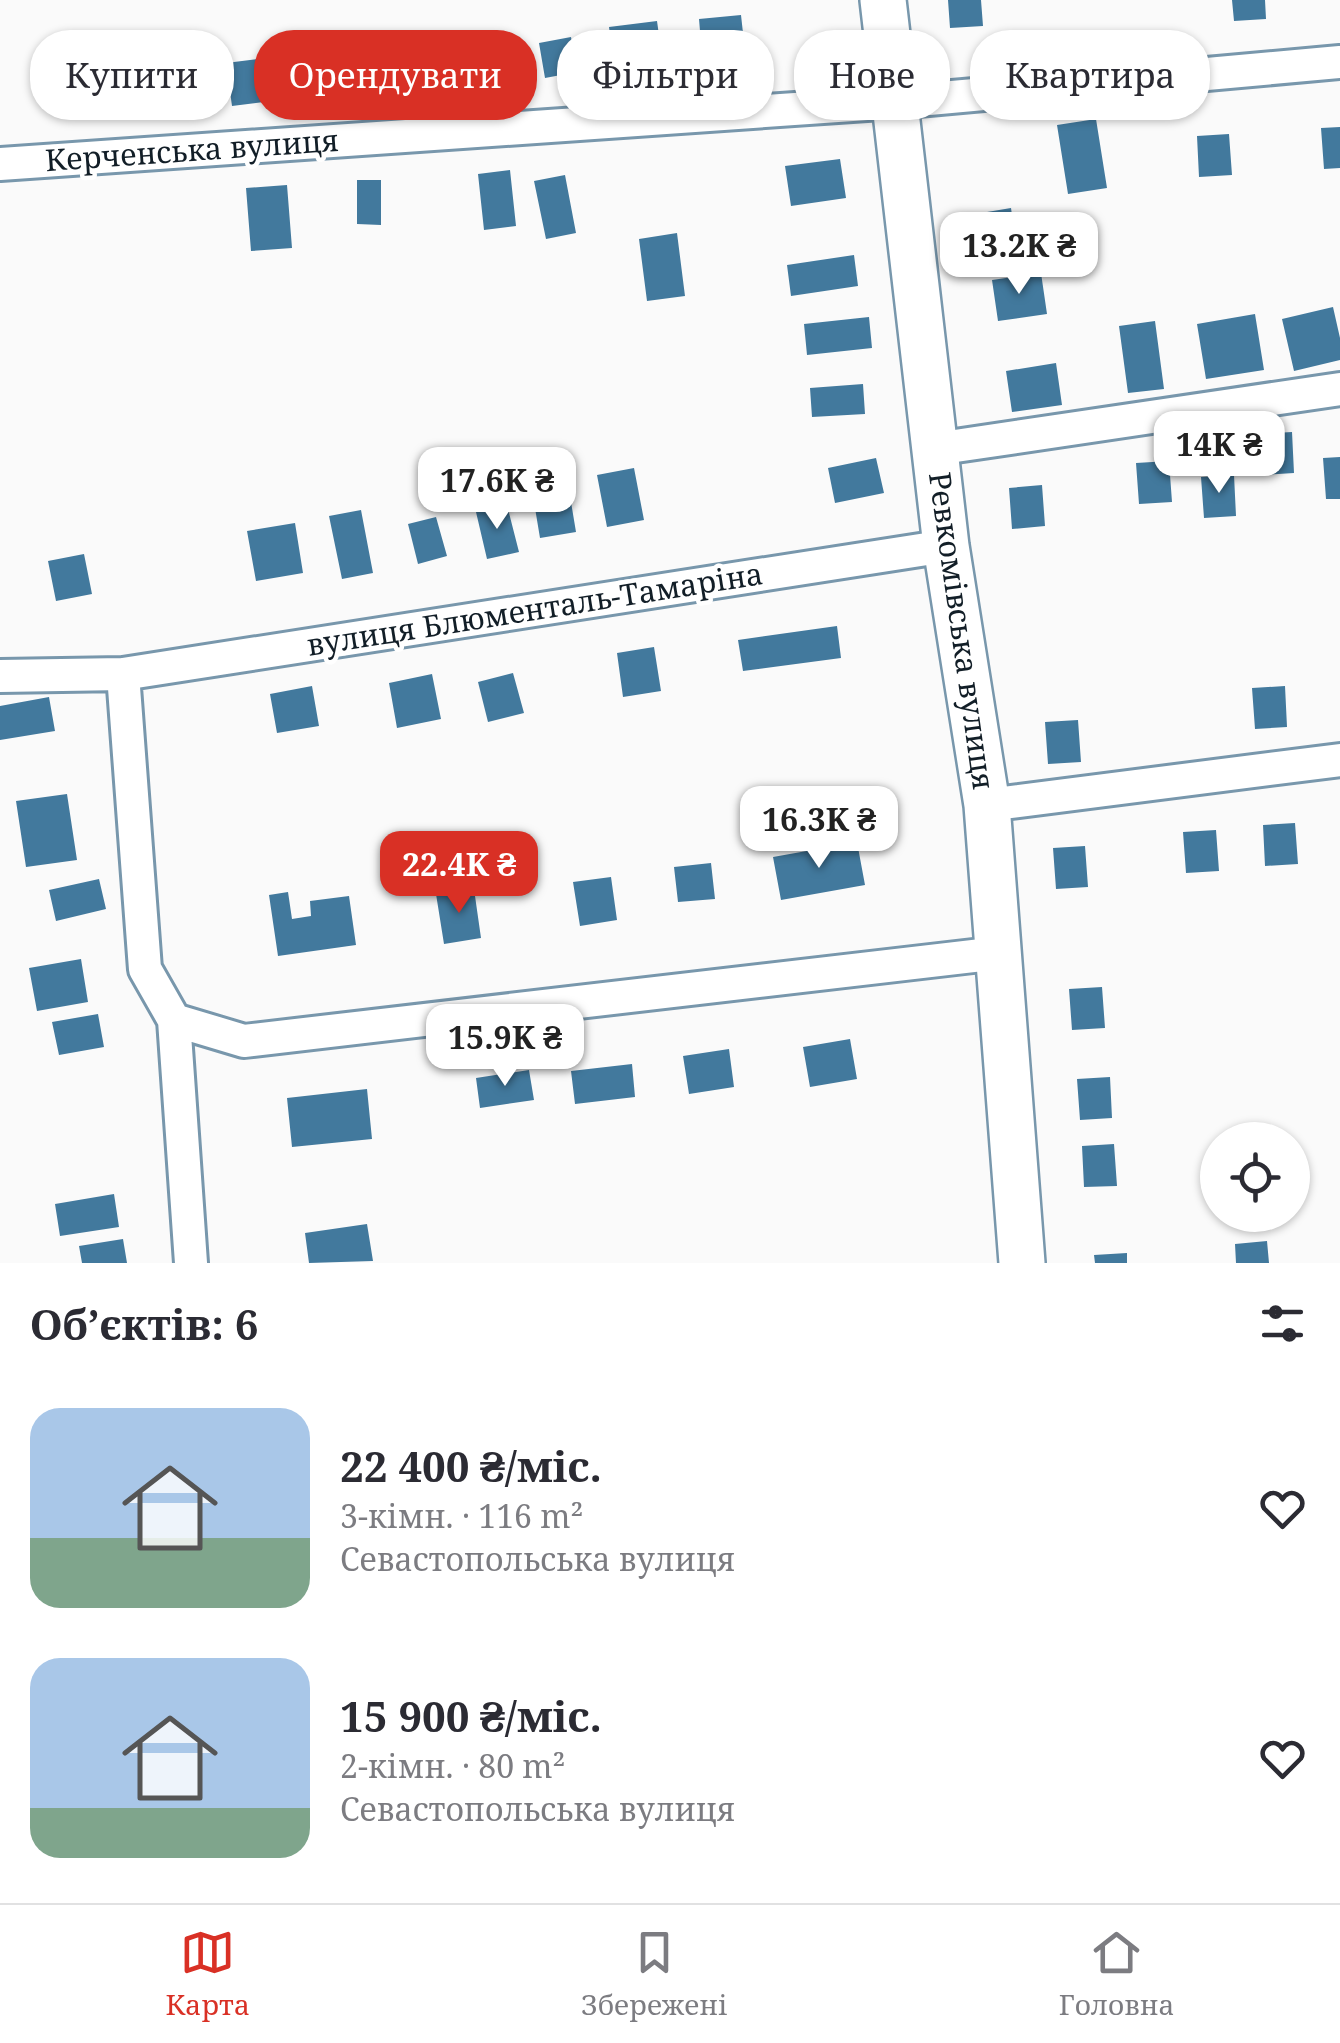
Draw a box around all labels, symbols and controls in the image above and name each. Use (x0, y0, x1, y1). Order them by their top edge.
chip: Купити (30, 30, 234, 120)
chip: Орендувати (254, 30, 537, 120)
chip: Фільтри (557, 30, 774, 120)
chip: Нове (794, 30, 950, 120)
chip: Квартира (970, 30, 1210, 120)
street label: Керченська вулиця (44, 119, 340, 180)
pin: 13.2K ₴ (927, 212, 1111, 297)
text: 13.2K ₴ (962, 223, 1076, 266)
pin: 14K ₴ (1149, 411, 1289, 496)
text: 14K ₴ (1176, 422, 1262, 465)
pin: 17.6K ₴ (405, 447, 589, 532)
text: 17.6K ₴ (440, 458, 554, 501)
street label: Ревкомівська вулиця (920, 469, 1005, 792)
street label: вулиця Блюменталь-Тамаріна (304, 552, 766, 665)
pin: 16.3K ₴ (727, 786, 911, 871)
text: 16.3K ₴ (762, 797, 876, 840)
pin: 22.4K ₴ (367, 831, 551, 916)
text: 22.4K ₴ (402, 842, 516, 885)
pin: 15.9K ₴ (413, 1004, 597, 1089)
text: 15.9K ₴ (448, 1015, 562, 1058)
map controls (1200, 1122, 1310, 1232)
button: locate (1200, 1122, 1310, 1232)
text: Об’єктів: 6 (30, 1295, 259, 1352)
icon: filters (1255, 1296, 1310, 1351)
text: 22 400 ₴/міс. (340, 1437, 602, 1494)
icon: home (110, 1448, 230, 1568)
icon: heart (1255, 1481, 1310, 1536)
text: 3-кімн. · 116 m² (340, 1494, 583, 1537)
text: Севастопольська вулиця (340, 1537, 735, 1580)
text: 15 900 ₴/міс. (340, 1687, 602, 1744)
icon: home (110, 1698, 230, 1818)
icon: heart (1255, 1731, 1310, 1786)
text: 2-кімн. · 80 m² (340, 1744, 565, 1787)
text: Севастопольська вулиця (340, 1787, 735, 1830)
tab: Карта (166, 1925, 250, 2023)
tab: Збережені (581, 1925, 728, 2023)
tab: Головна (1059, 1925, 1174, 2023)

